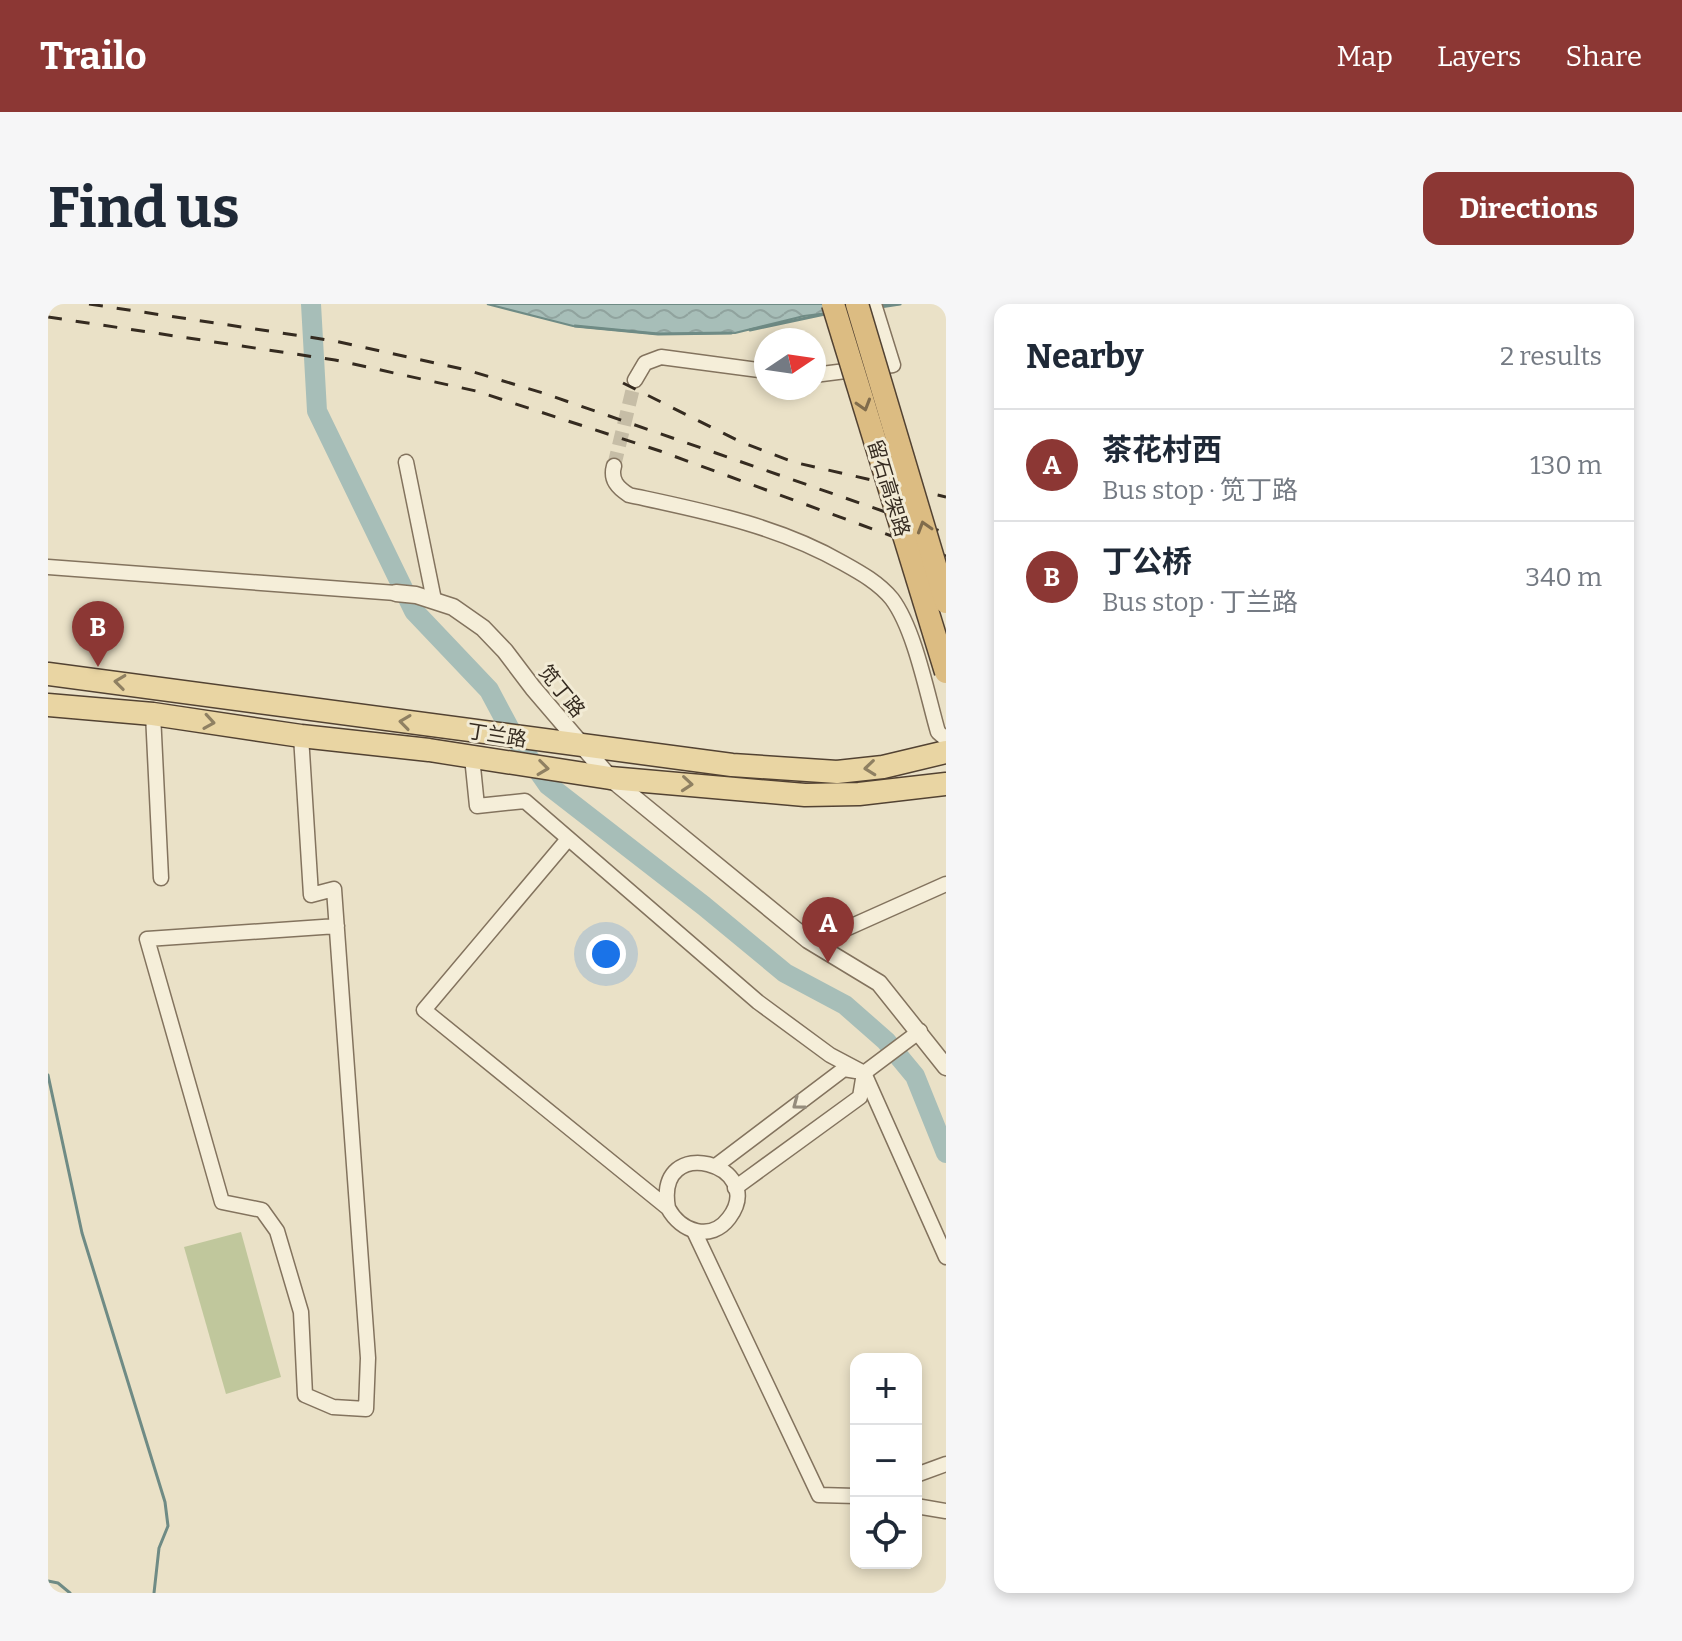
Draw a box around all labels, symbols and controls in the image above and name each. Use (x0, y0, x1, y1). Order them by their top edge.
text: Trailo (40, 33, 147, 79)
text: Map (1336, 40, 1393, 73)
text: Layers (1437, 40, 1521, 73)
text: Share (1565, 40, 1642, 73)
button: Directions (1423, 172, 1634, 245)
text: Find us (48, 175, 240, 242)
north arrow (754, 328, 826, 400)
text: Nearby (1026, 336, 1144, 377)
text: 2 results (1500, 341, 1602, 372)
one-way arrow (855, 398, 871, 412)
text: 茶花村西 (1102, 432, 1222, 468)
street label: 留石高架路 (863, 437, 915, 539)
text: A (1043, 450, 1061, 481)
text: 130 m (1530, 450, 1602, 481)
text: Bus stop · 笕丁路 (1102, 475, 1298, 506)
one-way arrow (917, 521, 933, 535)
text: 丁公桥 (1102, 544, 1192, 580)
text: B (1044, 562, 1060, 593)
text: 340 m (1525, 562, 1602, 593)
text: Bus stop · 丁兰路 (1102, 587, 1298, 618)
pin: B (72, 601, 124, 667)
street label: 笕丁路 (534, 660, 590, 722)
one-way arrow (113, 674, 126, 691)
one-way arrow (202, 713, 216, 730)
one-way arrow (398, 714, 412, 731)
street label: 丁兰路 (465, 718, 529, 752)
one-way arrow (536, 759, 549, 776)
one-way arrow (863, 760, 876, 777)
one-way arrow (681, 775, 694, 792)
pin: A (802, 897, 854, 963)
your location (586, 934, 626, 974)
one-way arrow (792, 1094, 807, 1108)
map controls (850, 1353, 922, 1569)
button: + (850, 1353, 922, 1425)
button: − (850, 1425, 922, 1497)
button: locate (850, 1497, 922, 1569)

